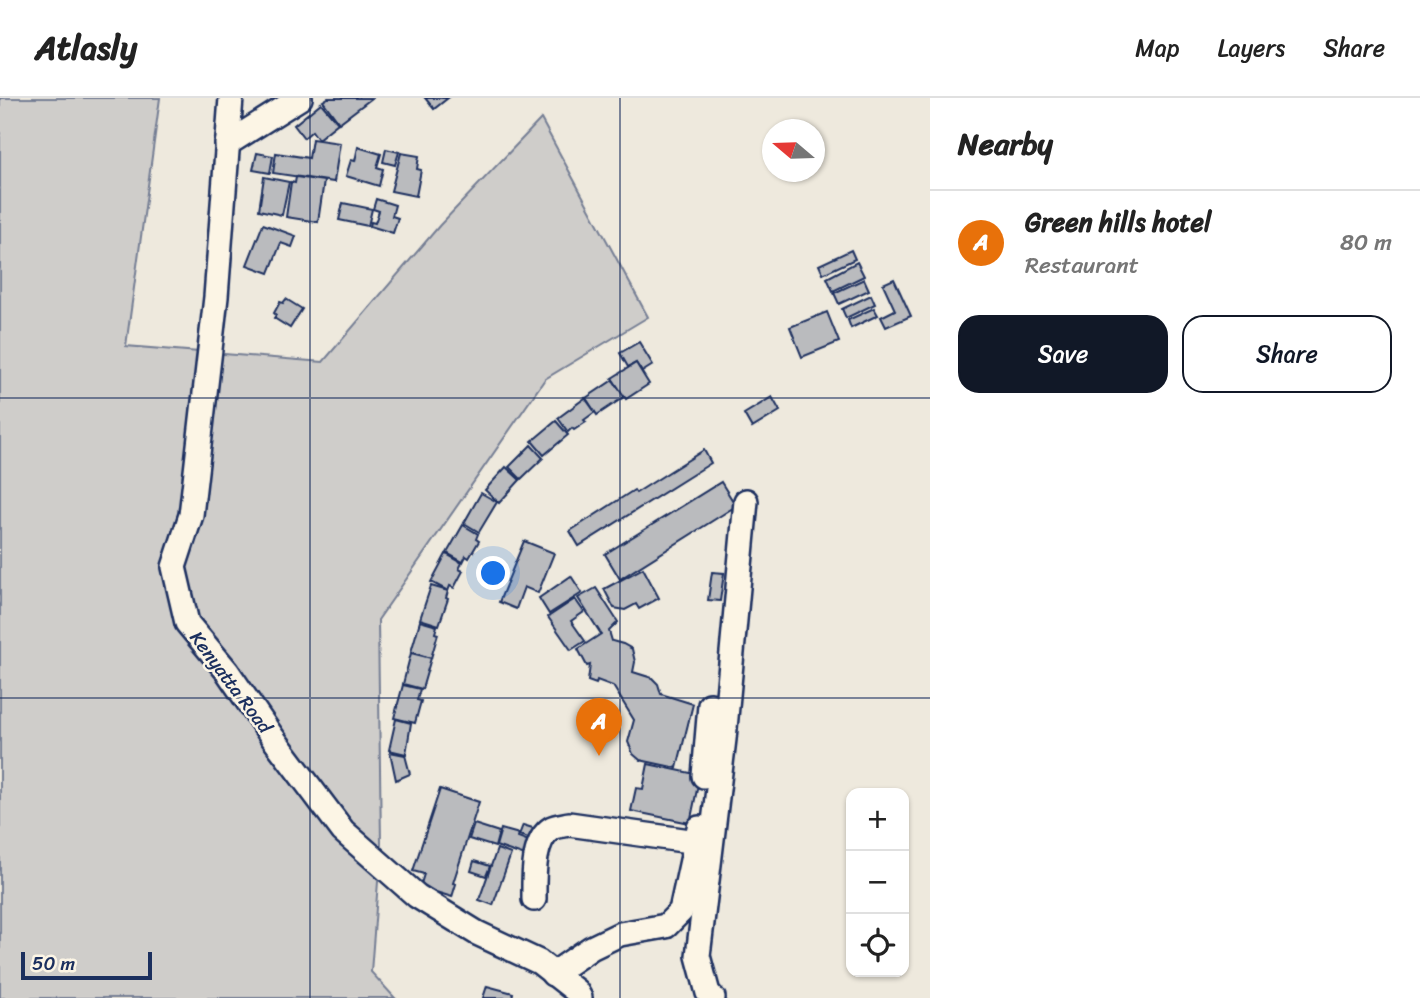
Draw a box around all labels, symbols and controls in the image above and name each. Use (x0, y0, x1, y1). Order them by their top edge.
text: Atlasly (35, 19, 137, 77)
text: Map (1135, 27, 1180, 69)
text: Layers (1218, 27, 1285, 69)
text: Share (1323, 27, 1385, 69)
text: Nearby (958, 117, 1053, 171)
north arrow (762, 119, 825, 182)
text: Green hills hotel (1025, 199, 1211, 245)
text: A (973, 222, 989, 263)
text: 80 m (1340, 222, 1392, 263)
text: Restaurant (1025, 245, 1139, 286)
button: Save (958, 315, 1168, 393)
button: Share (1182, 315, 1392, 393)
your location (476, 556, 510, 590)
street label: Kenyatta Road (181, 623, 282, 742)
pin: A (576, 698, 622, 756)
map controls (846, 788, 909, 977)
button: + (846, 788, 909, 851)
button: − (846, 851, 909, 914)
button: locate (846, 914, 909, 977)
text: 50 m (32, 947, 75, 980)
scale bar (21, 949, 152, 981)

